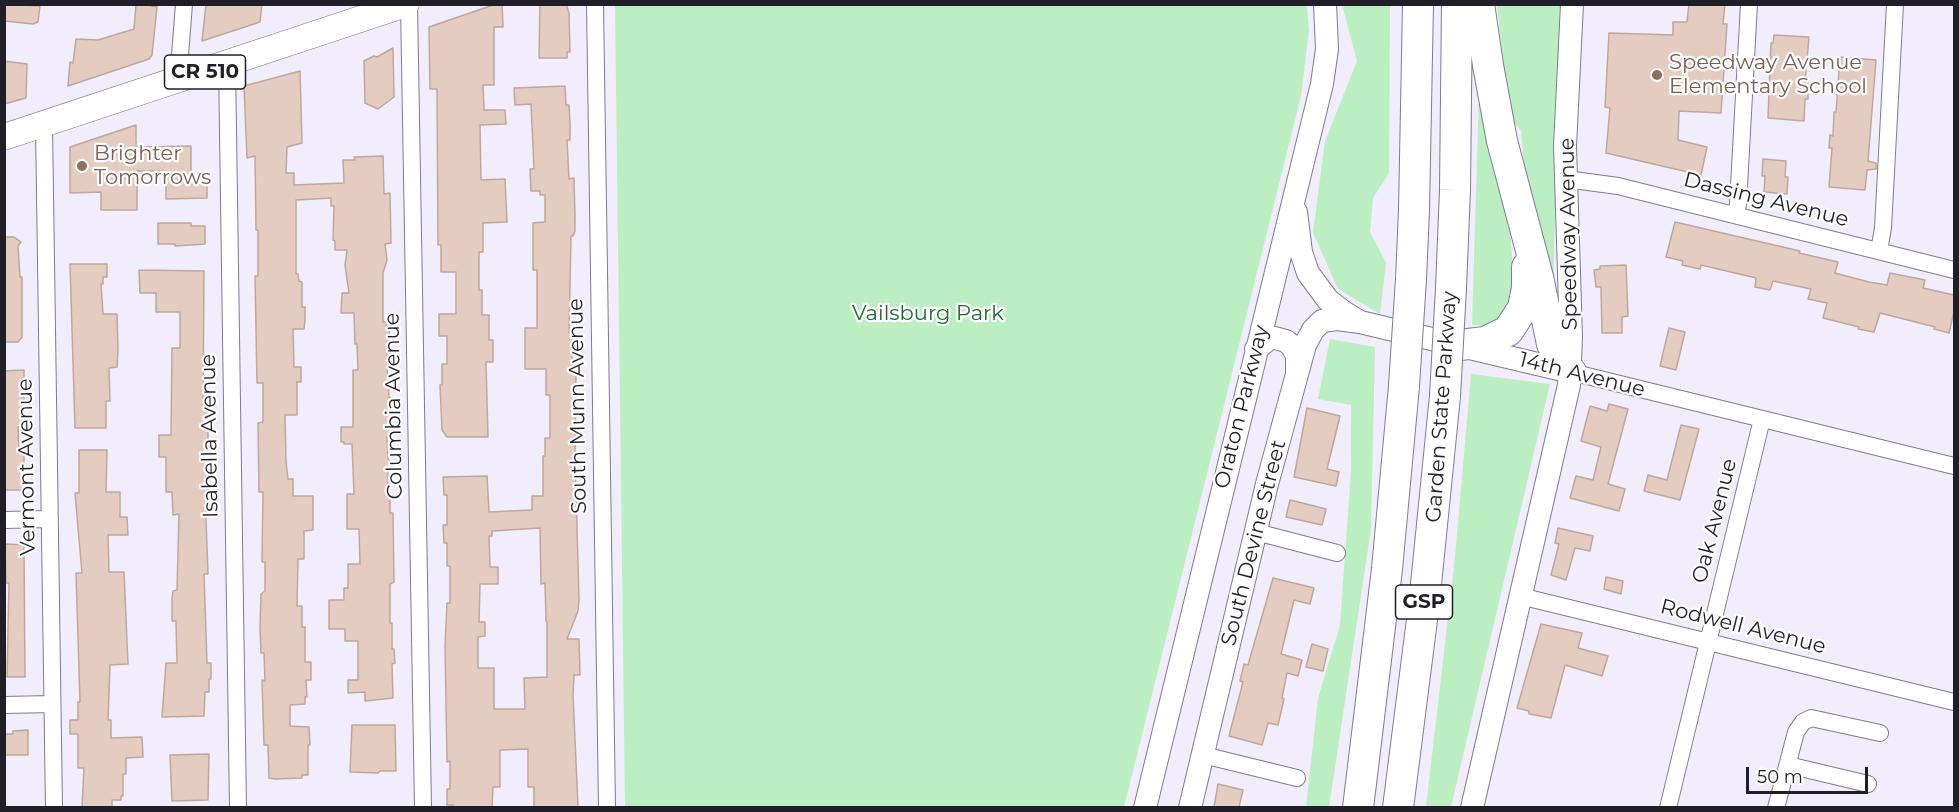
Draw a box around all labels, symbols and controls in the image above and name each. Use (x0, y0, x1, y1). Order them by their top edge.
place label: Speedway Avenue Elementary School (1669, 50, 1867, 100)
road number: CR 510 (164, 55, 246, 89)
marker: Speedway Avenue Elementary School (1650, 68, 1664, 82)
street label: Speedway Avenue (1555, 137, 1583, 331)
place label: Brighter Tomorrows (94, 141, 211, 191)
marker: Brighter Tomorrows (75, 159, 89, 173)
street label: Dassing Avenue (1681, 167, 1851, 233)
street label: Garden State Parkway (1421, 290, 1463, 524)
street label: South Munn Avenue (564, 298, 592, 514)
park label: Vailsburg Park (852, 301, 1004, 327)
street label: Columbia Avenue (380, 312, 408, 500)
street label: Oraton Parkway (1210, 323, 1274, 491)
street label: 14th Avenue (1516, 347, 1648, 403)
street label: Isabella Avenue (196, 354, 224, 518)
street label: Vermont Avenue (13, 378, 41, 556)
street label: South Devine Street (1216, 438, 1292, 648)
street label: Oak Avenue (1687, 456, 1743, 586)
road number: GSP (1396, 585, 1452, 619)
street label: Rodwell Avenue (1658, 594, 1828, 660)
scale bar (1749, 755, 1870, 793)
text: 50 m (1757, 766, 1803, 788)

